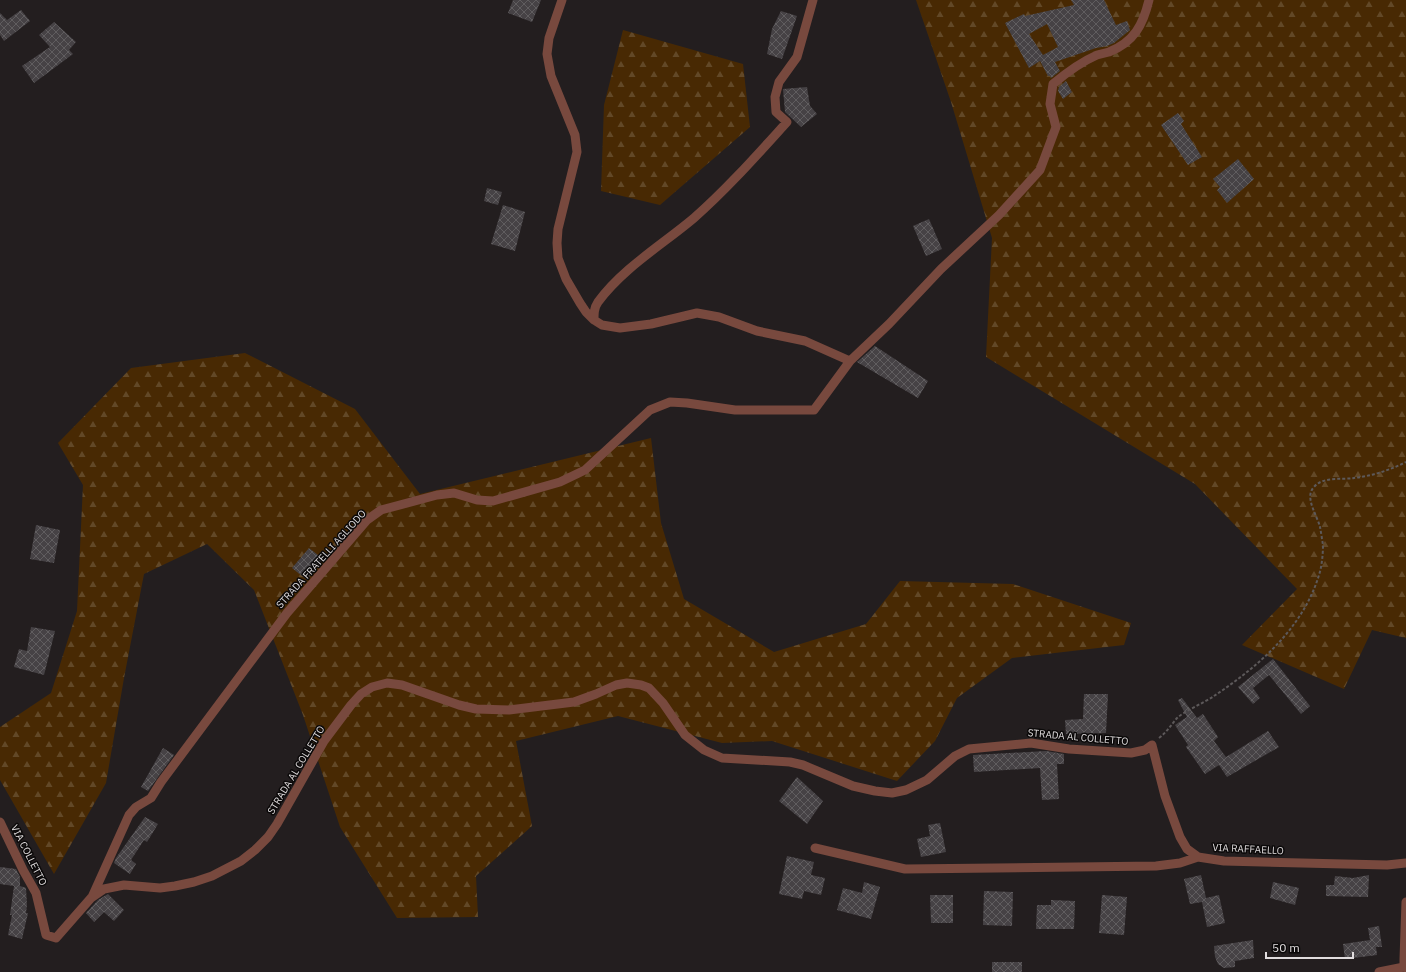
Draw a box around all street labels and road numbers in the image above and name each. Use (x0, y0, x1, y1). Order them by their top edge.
street label: STRADA FRATELLI AGLIODO (273, 507, 369, 611)
street label: STRADA AL COLLETTO (264, 723, 328, 817)
street label: STRADA AL COLLETTO (1027, 726, 1129, 748)
street label: VIA COLLETTO (8, 822, 50, 888)
street label: VIA RAFFAELLO (1212, 841, 1284, 857)

